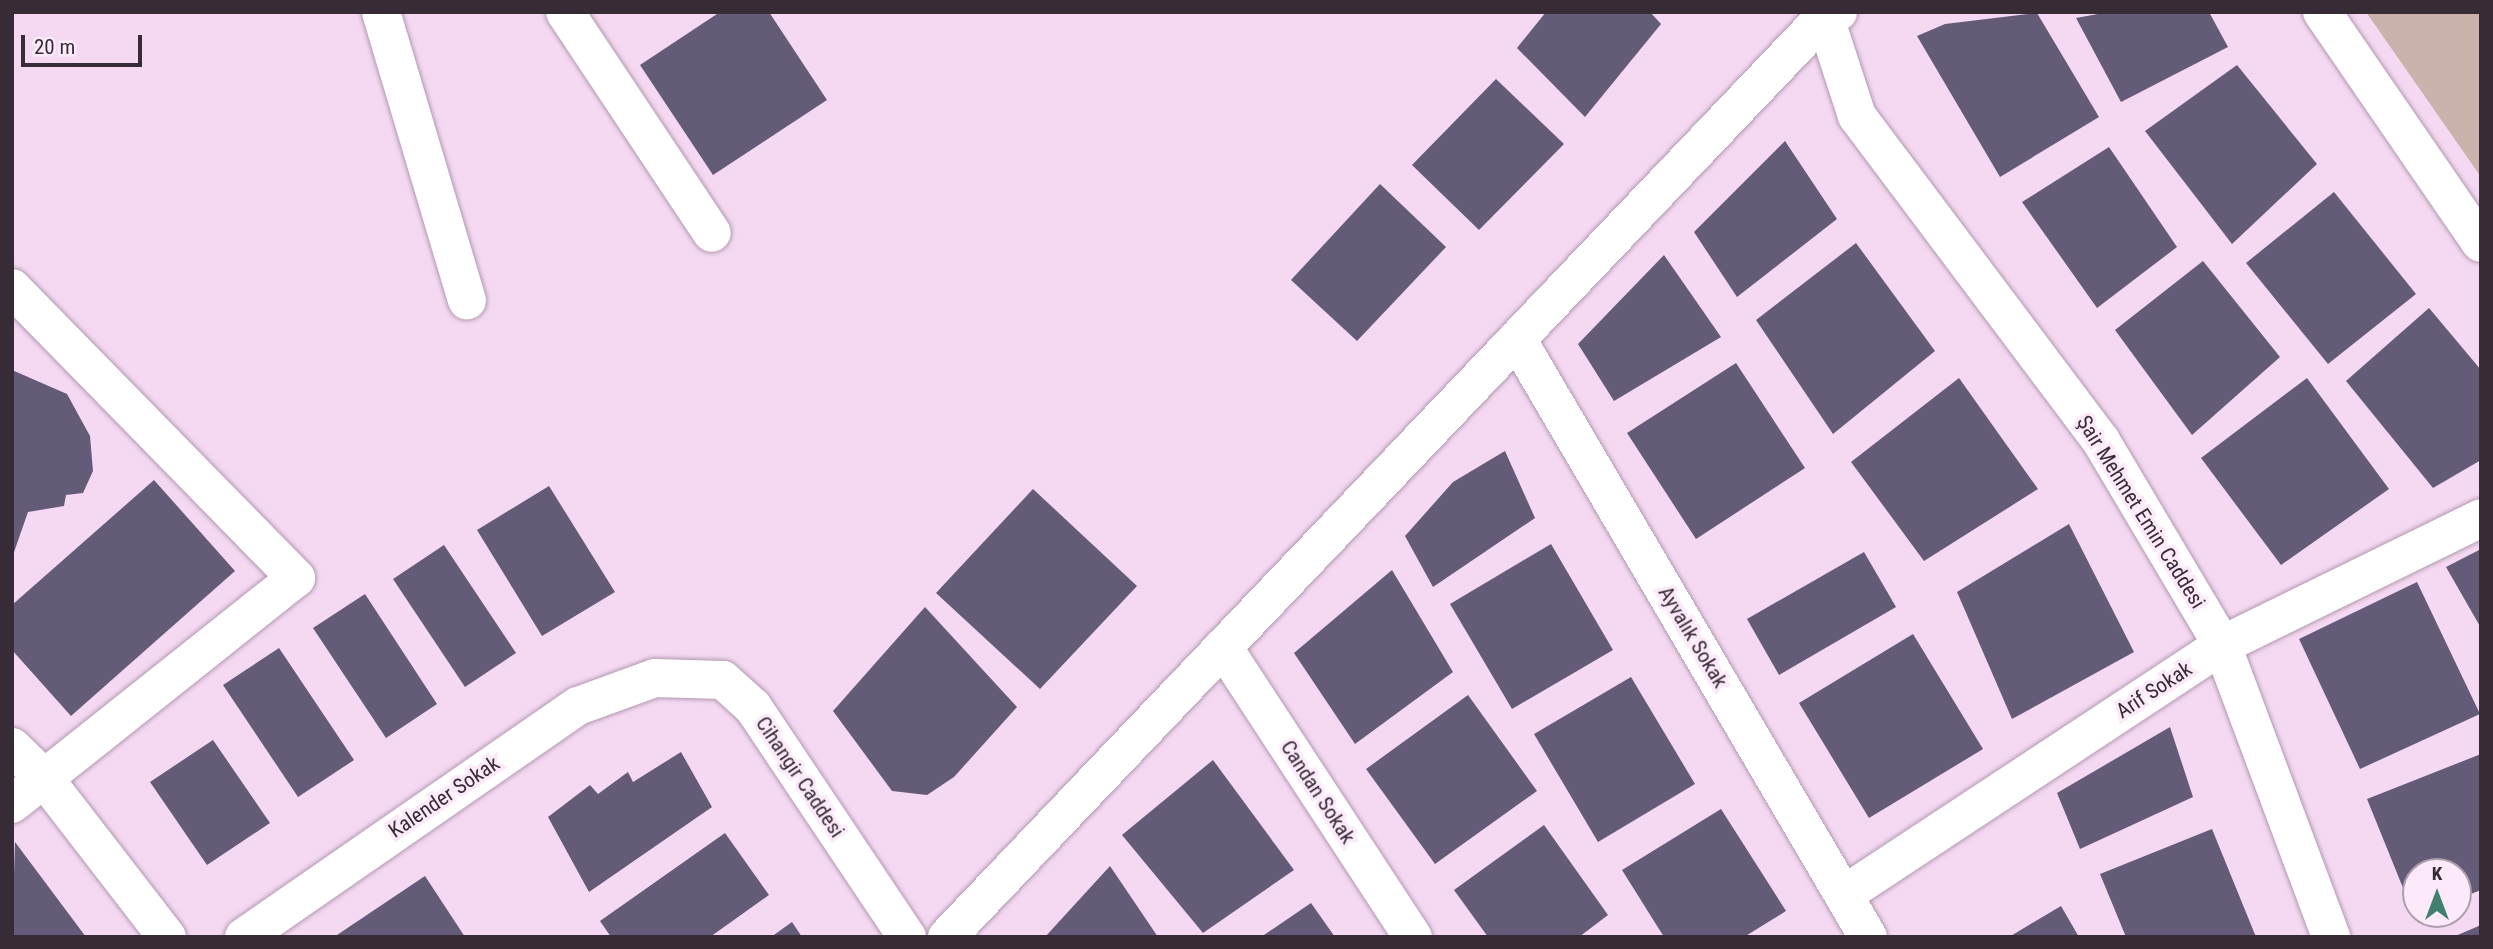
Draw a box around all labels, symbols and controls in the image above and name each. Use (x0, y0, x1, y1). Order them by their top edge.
scale bar (24, 21, 145, 65)
text: 20 m (34, 35, 75, 59)
street label: Şair Mehmet Emin Caddesi (2071, 411, 2211, 613)
street label: Ayvalık Sokak (1653, 582, 1733, 692)
street label: Arif Sokak (2111, 656, 2197, 724)
street label: Cihangir Caddesi (750, 712, 850, 842)
street label: Candan Sokak (1275, 736, 1361, 848)
street label: Kalender Sokak (384, 751, 504, 843)
north arrow (2402, 858, 2472, 928)
text: K (2432, 862, 2442, 885)

